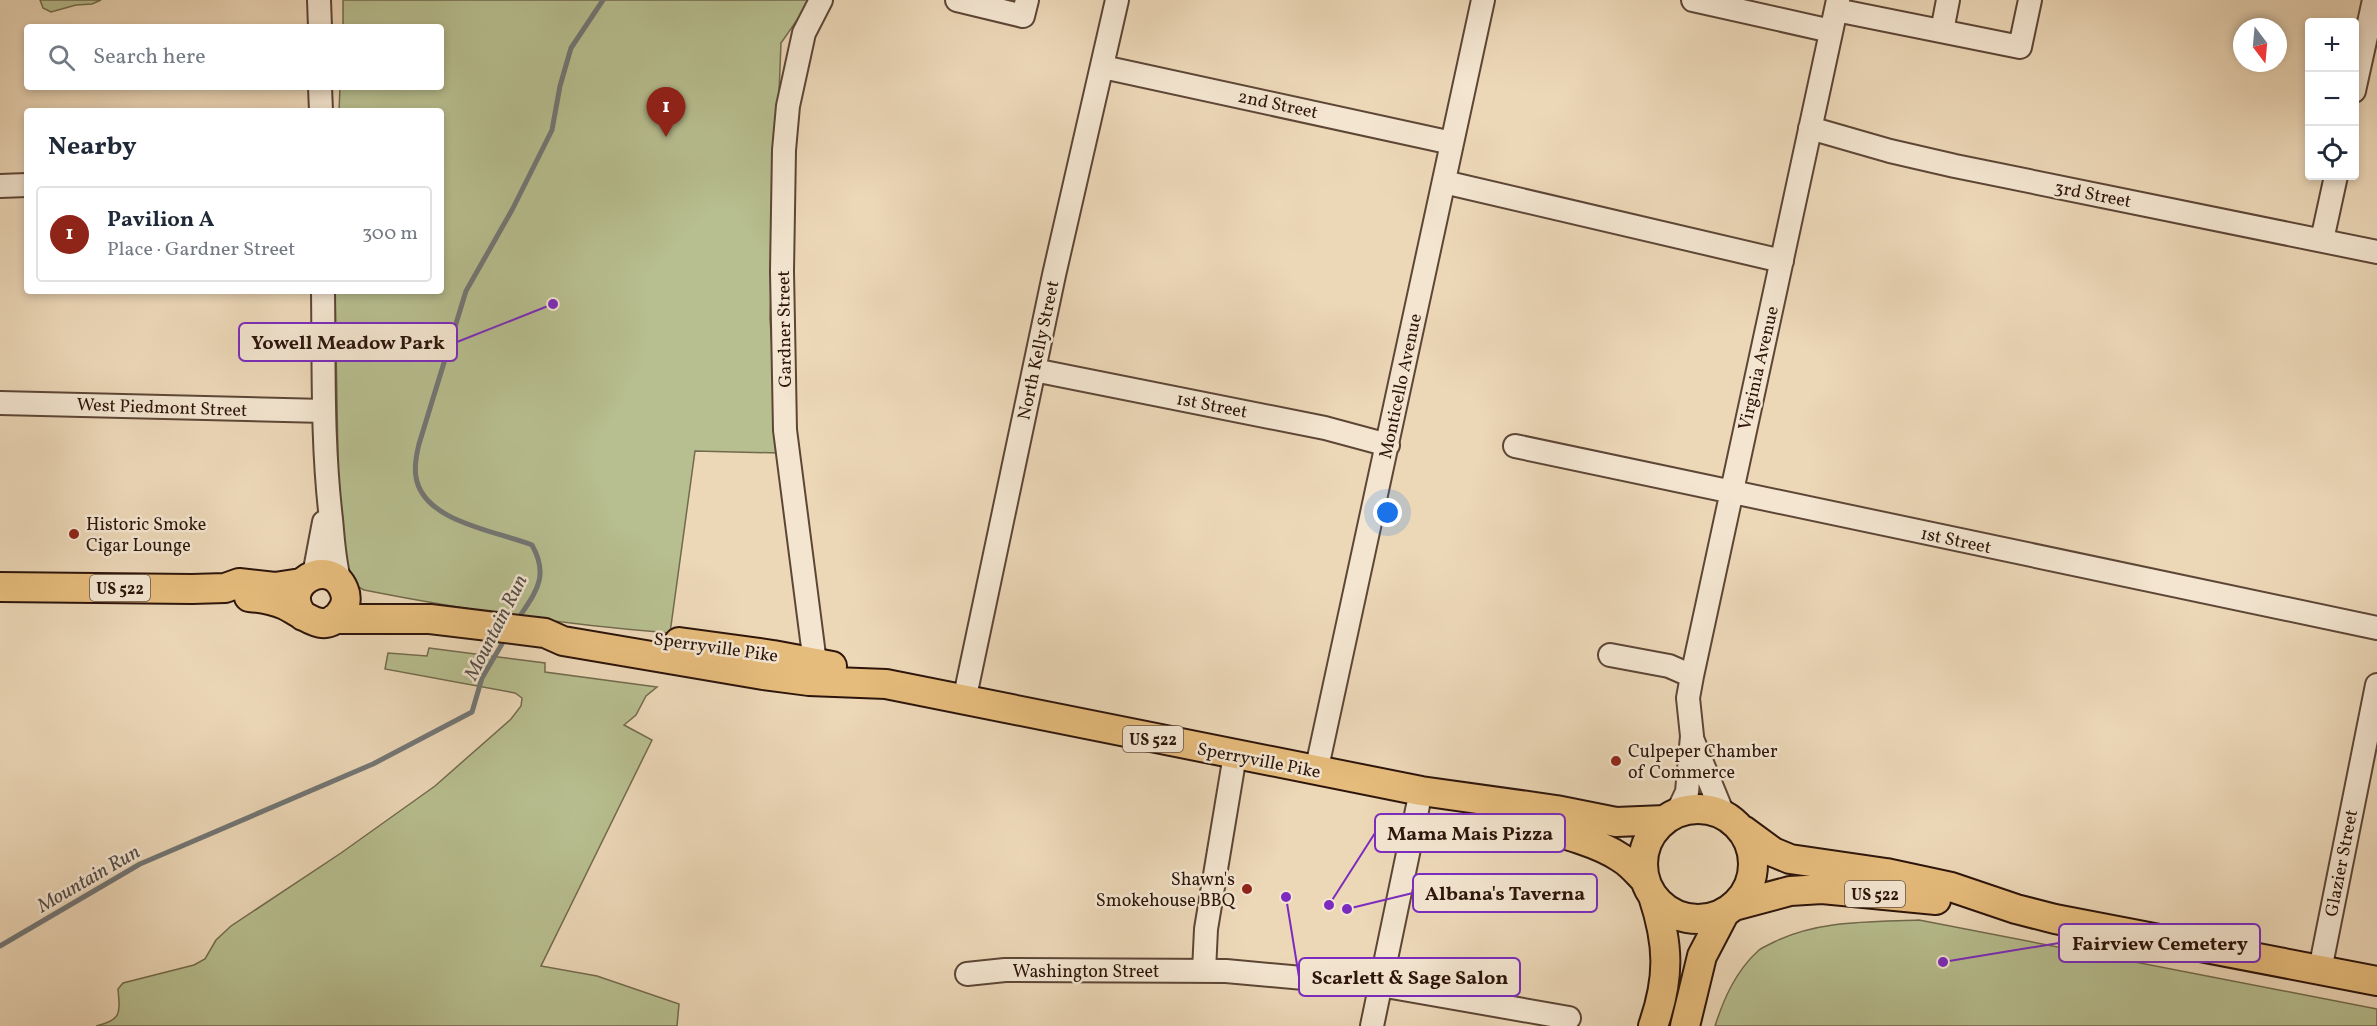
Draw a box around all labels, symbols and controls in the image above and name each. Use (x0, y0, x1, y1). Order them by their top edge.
north arrow (2233, 18, 2287, 72)
map controls (2305, 18, 2359, 180)
button: + (2305, 18, 2359, 72)
search box (24, 24, 444, 90)
icon: search (45, 41, 78, 74)
text: Search here (93, 42, 206, 73)
button: − (2305, 72, 2359, 126)
street label: 2nd Street (1235, 85, 1320, 126)
pin: 1 (646, 88, 686, 137)
button: locate (2305, 126, 2359, 180)
text: Nearby (48, 129, 137, 165)
street label: 3rd Street (2052, 176, 2133, 215)
text: Pavilion A (107, 205, 214, 236)
text: 1 (65, 220, 74, 248)
text: 300 m (362, 220, 418, 248)
text: Place · Gardner Street (107, 236, 295, 264)
street label: Gardner Street (772, 270, 799, 388)
street label: North Kelly Street (1012, 278, 1066, 422)
street label: Virginia Avenue (1733, 304, 1786, 433)
street label: Monticello Avenue (1374, 311, 1429, 461)
callout: Yowell Meadow Park (239, 323, 457, 361)
text: Yowell Meadow Park (251, 330, 445, 358)
street label: 1st Street (1174, 387, 1249, 426)
street label: West Piedmont Street (76, 393, 248, 424)
your location (1373, 498, 1402, 527)
place label: Historic Smoke Cigar Lounge (86, 513, 206, 559)
street label: 1st Street (1918, 522, 1993, 561)
marker: Historic Smoke Cigar Lounge (67, 527, 81, 541)
water label: Mountain Run (458, 570, 535, 686)
road number: US 522 (90, 575, 150, 601)
street label: Sperryville Pike (652, 627, 780, 670)
road number: US 522 (1123, 726, 1183, 752)
street label: Sperryville Pike (1195, 737, 1323, 786)
place label: Culpeper Chamber of Commerce (1628, 740, 1778, 786)
marker: Culpeper Chamber of Commerce (1609, 754, 1623, 768)
street label: Glazier Street (2320, 808, 2365, 919)
callout: Mama Mais Pizza (1375, 814, 1565, 852)
text: Mama Mais Pizza (1387, 821, 1553, 849)
water label: Mountain Run (32, 839, 146, 921)
place label: Shawn's Smokehouse BBQ (1096, 868, 1236, 914)
callout: Albana's Taverna (1413, 874, 1597, 912)
text: Albana's Taverna (1425, 881, 1585, 909)
road number: US 522 (1845, 881, 1905, 907)
marker: Shawn's Smokehouse BBQ (1240, 882, 1254, 896)
callout: Fairview Cemetery (2059, 924, 2260, 962)
text: Fairview Cemetery (2072, 931, 2248, 959)
callout: Scarlett & Sage Salon (1299, 958, 1520, 996)
street label: Washington Street (1013, 960, 1159, 985)
text: Scarlett & Sage Salon (1311, 965, 1509, 993)

